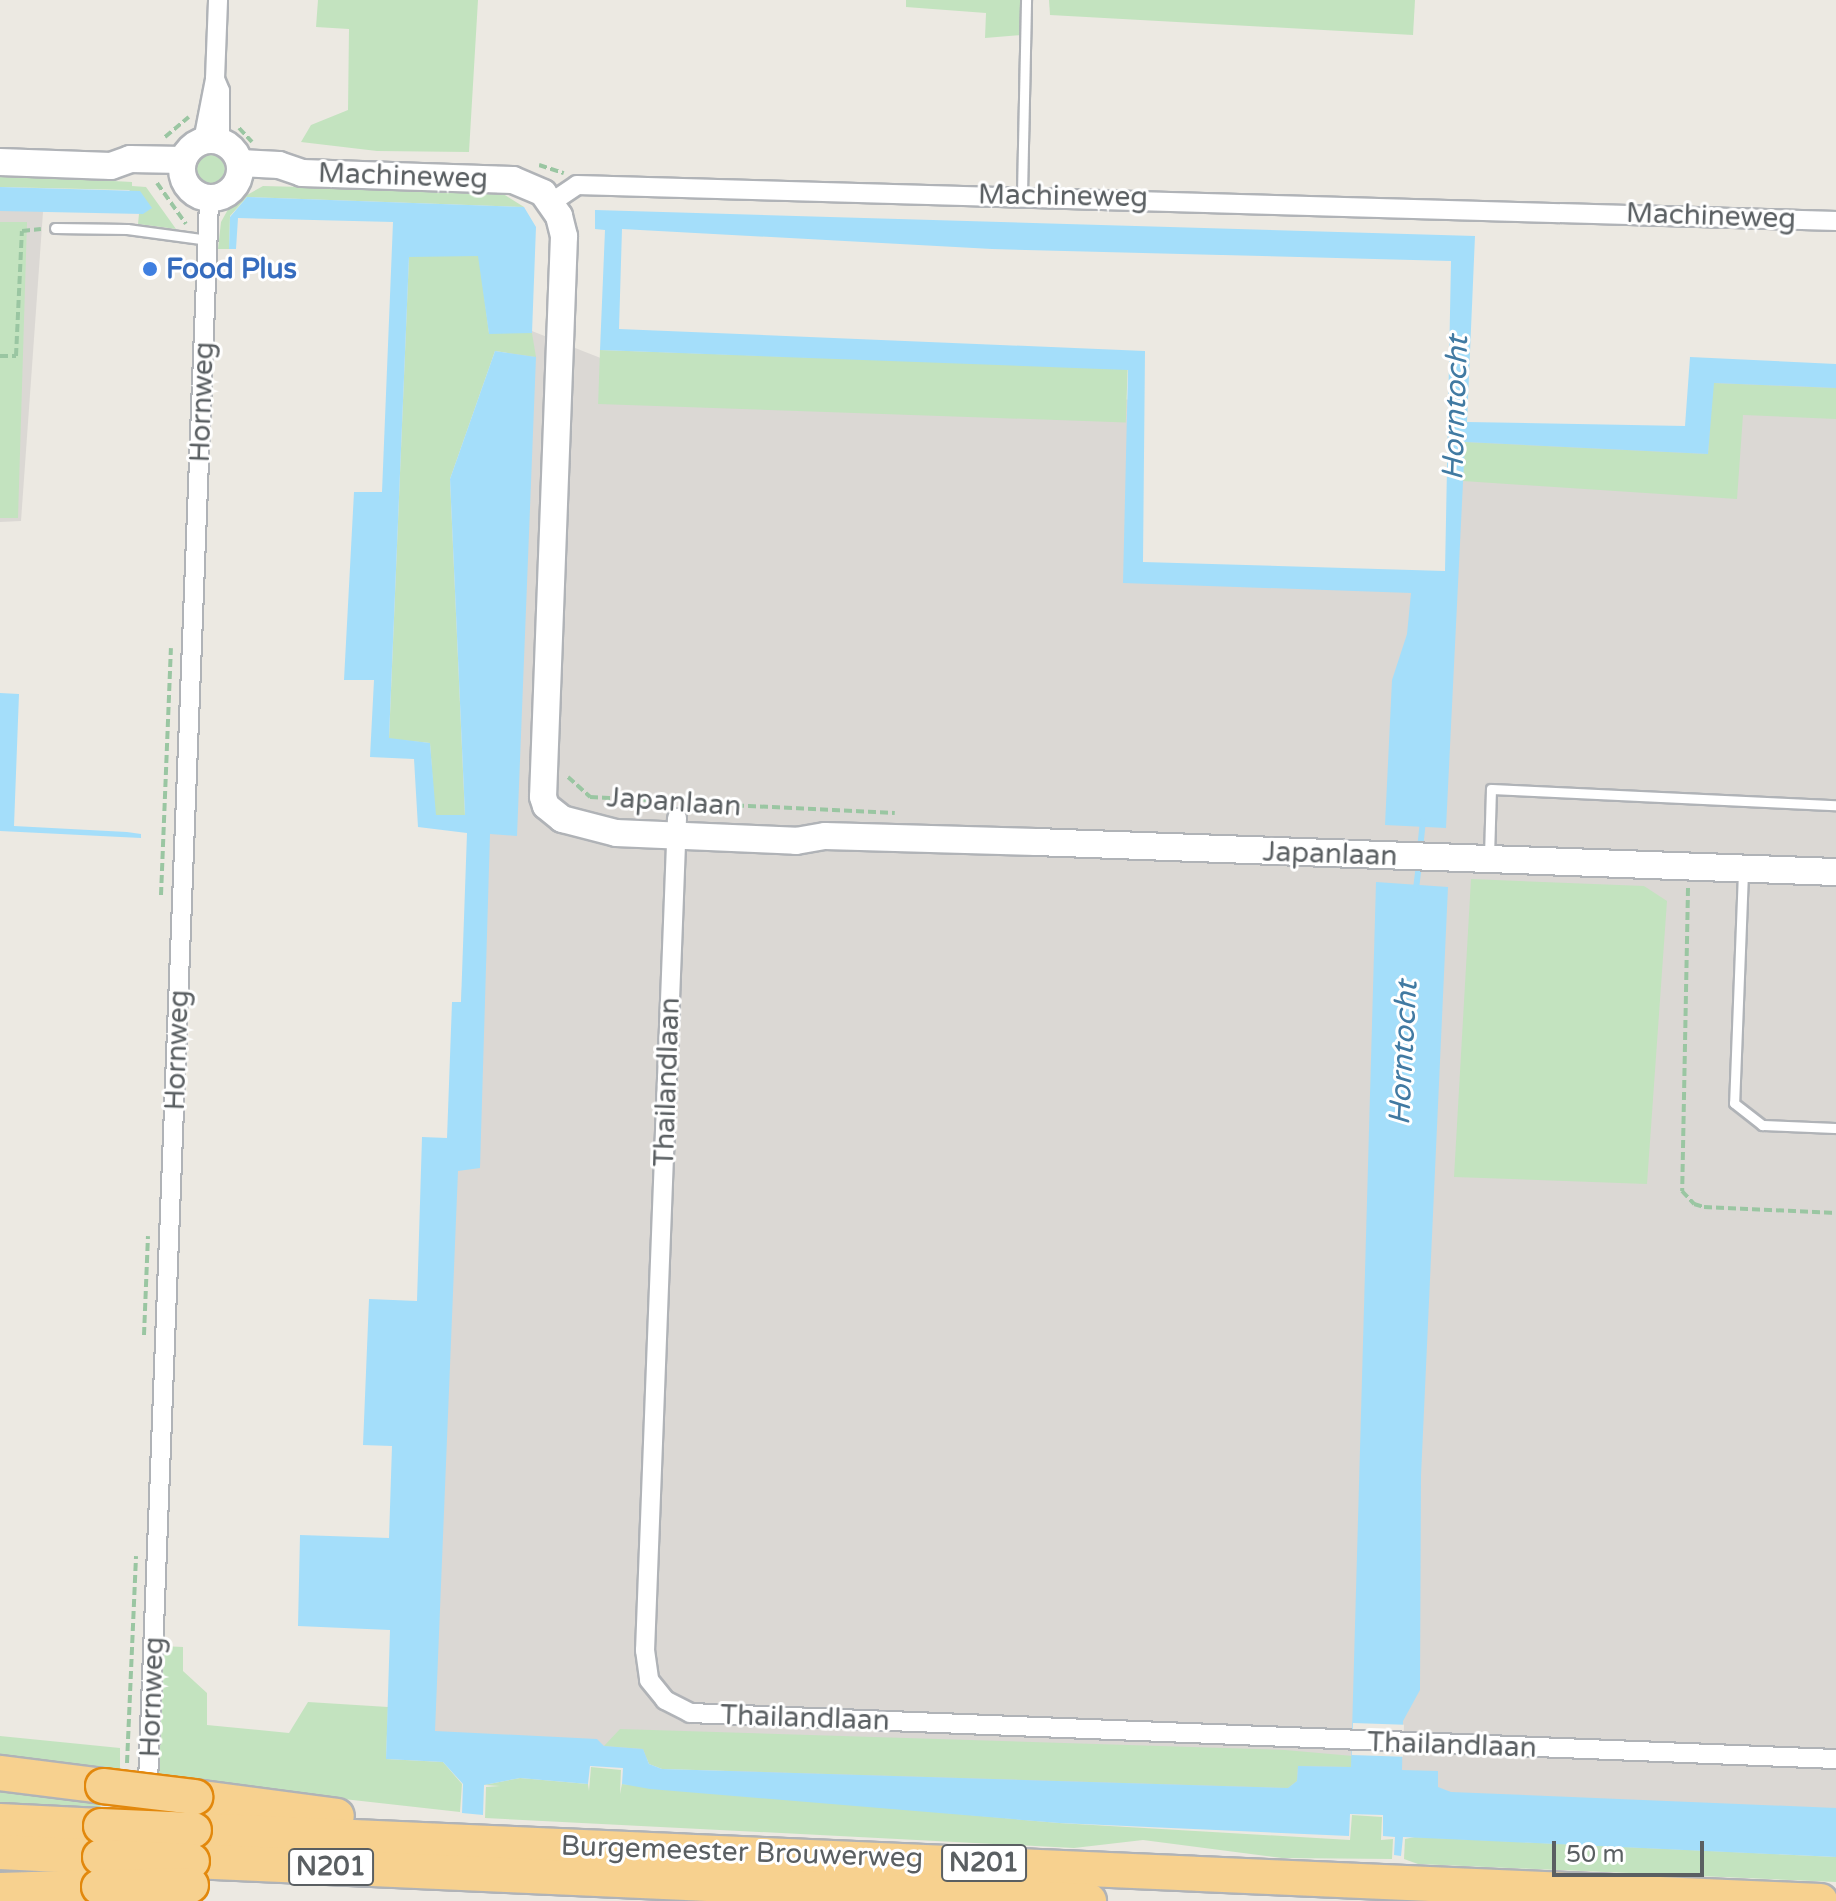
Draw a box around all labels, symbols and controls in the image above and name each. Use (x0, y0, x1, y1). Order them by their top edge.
street label: Machineweg (317, 156, 489, 196)
street label: Machineweg (978, 178, 1148, 214)
street label: Machineweg (1625, 196, 1797, 236)
place label: Food Plus (166, 252, 297, 286)
marker: Food Plus (141, 260, 159, 278)
water label: Horntocht (1435, 335, 1477, 481)
street label: Hornweg (183, 341, 221, 463)
street label: Japanlaan (606, 781, 742, 823)
street label: Japanlaan (1262, 835, 1398, 873)
water label: Horntocht (1382, 980, 1426, 1126)
street label: Hornweg (158, 989, 196, 1111)
street label: Thailandlaan (647, 997, 687, 1167)
street label: Hornweg (133, 1636, 171, 1758)
street label: Thailandlaan (720, 1698, 890, 1738)
street label: Thailandlaan (1367, 1725, 1537, 1765)
scale bar (1556, 1825, 1708, 1875)
street label: Burgemeester Brouwerweg (560, 1829, 924, 1875)
text: 50 m (1566, 1840, 1624, 1869)
road number: N201 (940, 1841, 1028, 1885)
road number: N201 (287, 1845, 375, 1889)

